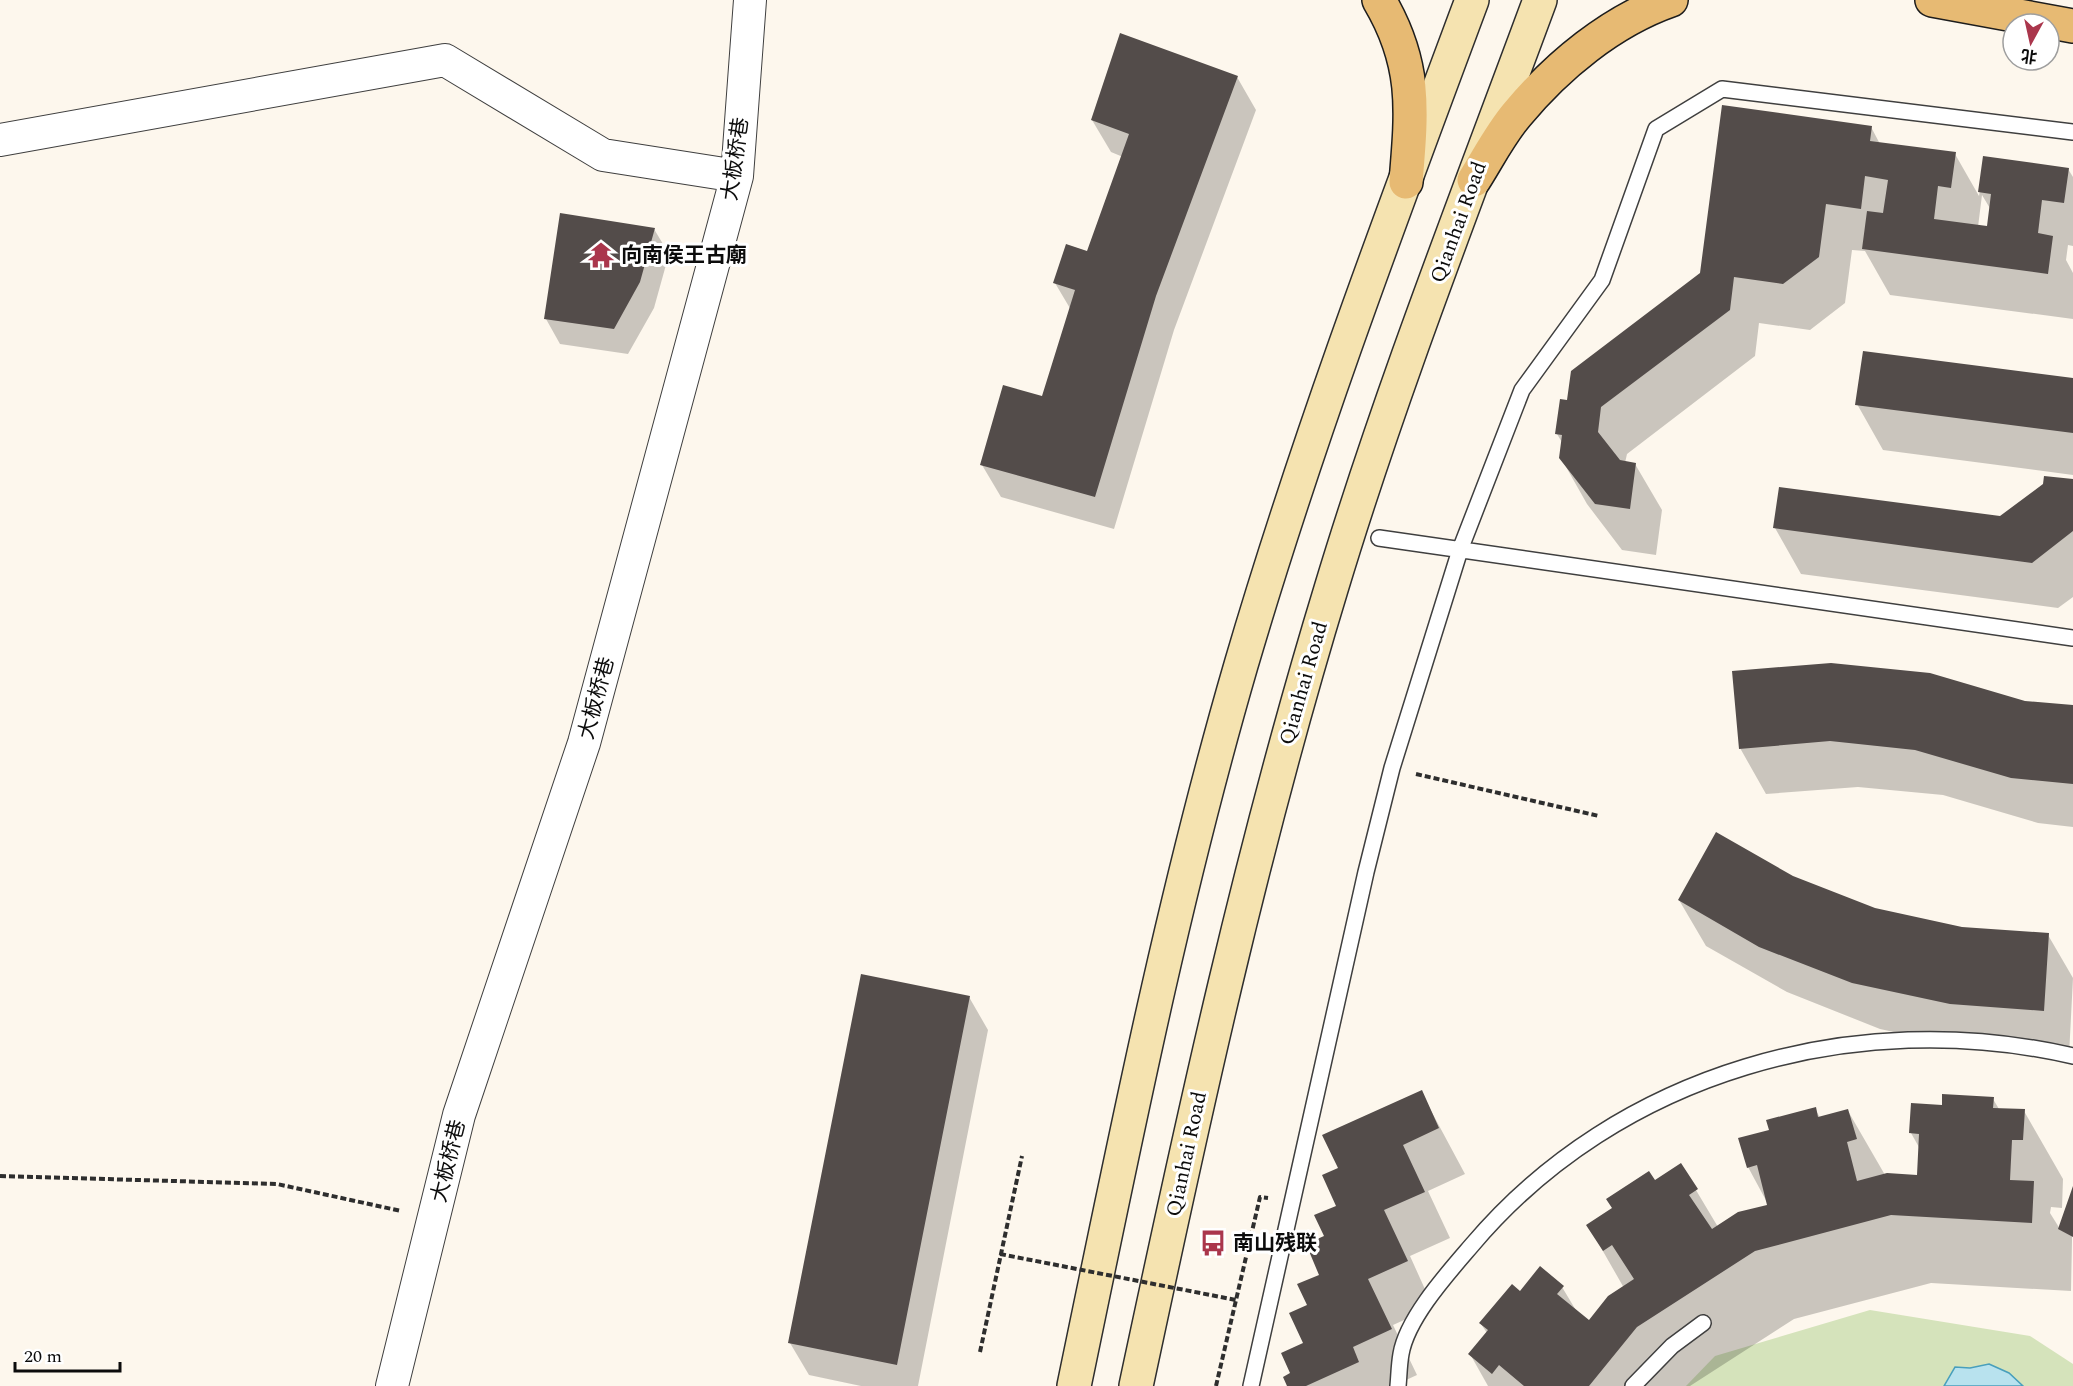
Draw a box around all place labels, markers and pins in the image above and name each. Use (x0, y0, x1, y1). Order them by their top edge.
temple icon: 向南侯王古廟 (586, 240, 616, 270)
place label: 向南侯王古廟 (621, 240, 747, 272)
bus stop icon: 南山残联 (1198, 1228, 1228, 1258)
place label: 南山残联 (1233, 1228, 1317, 1260)

